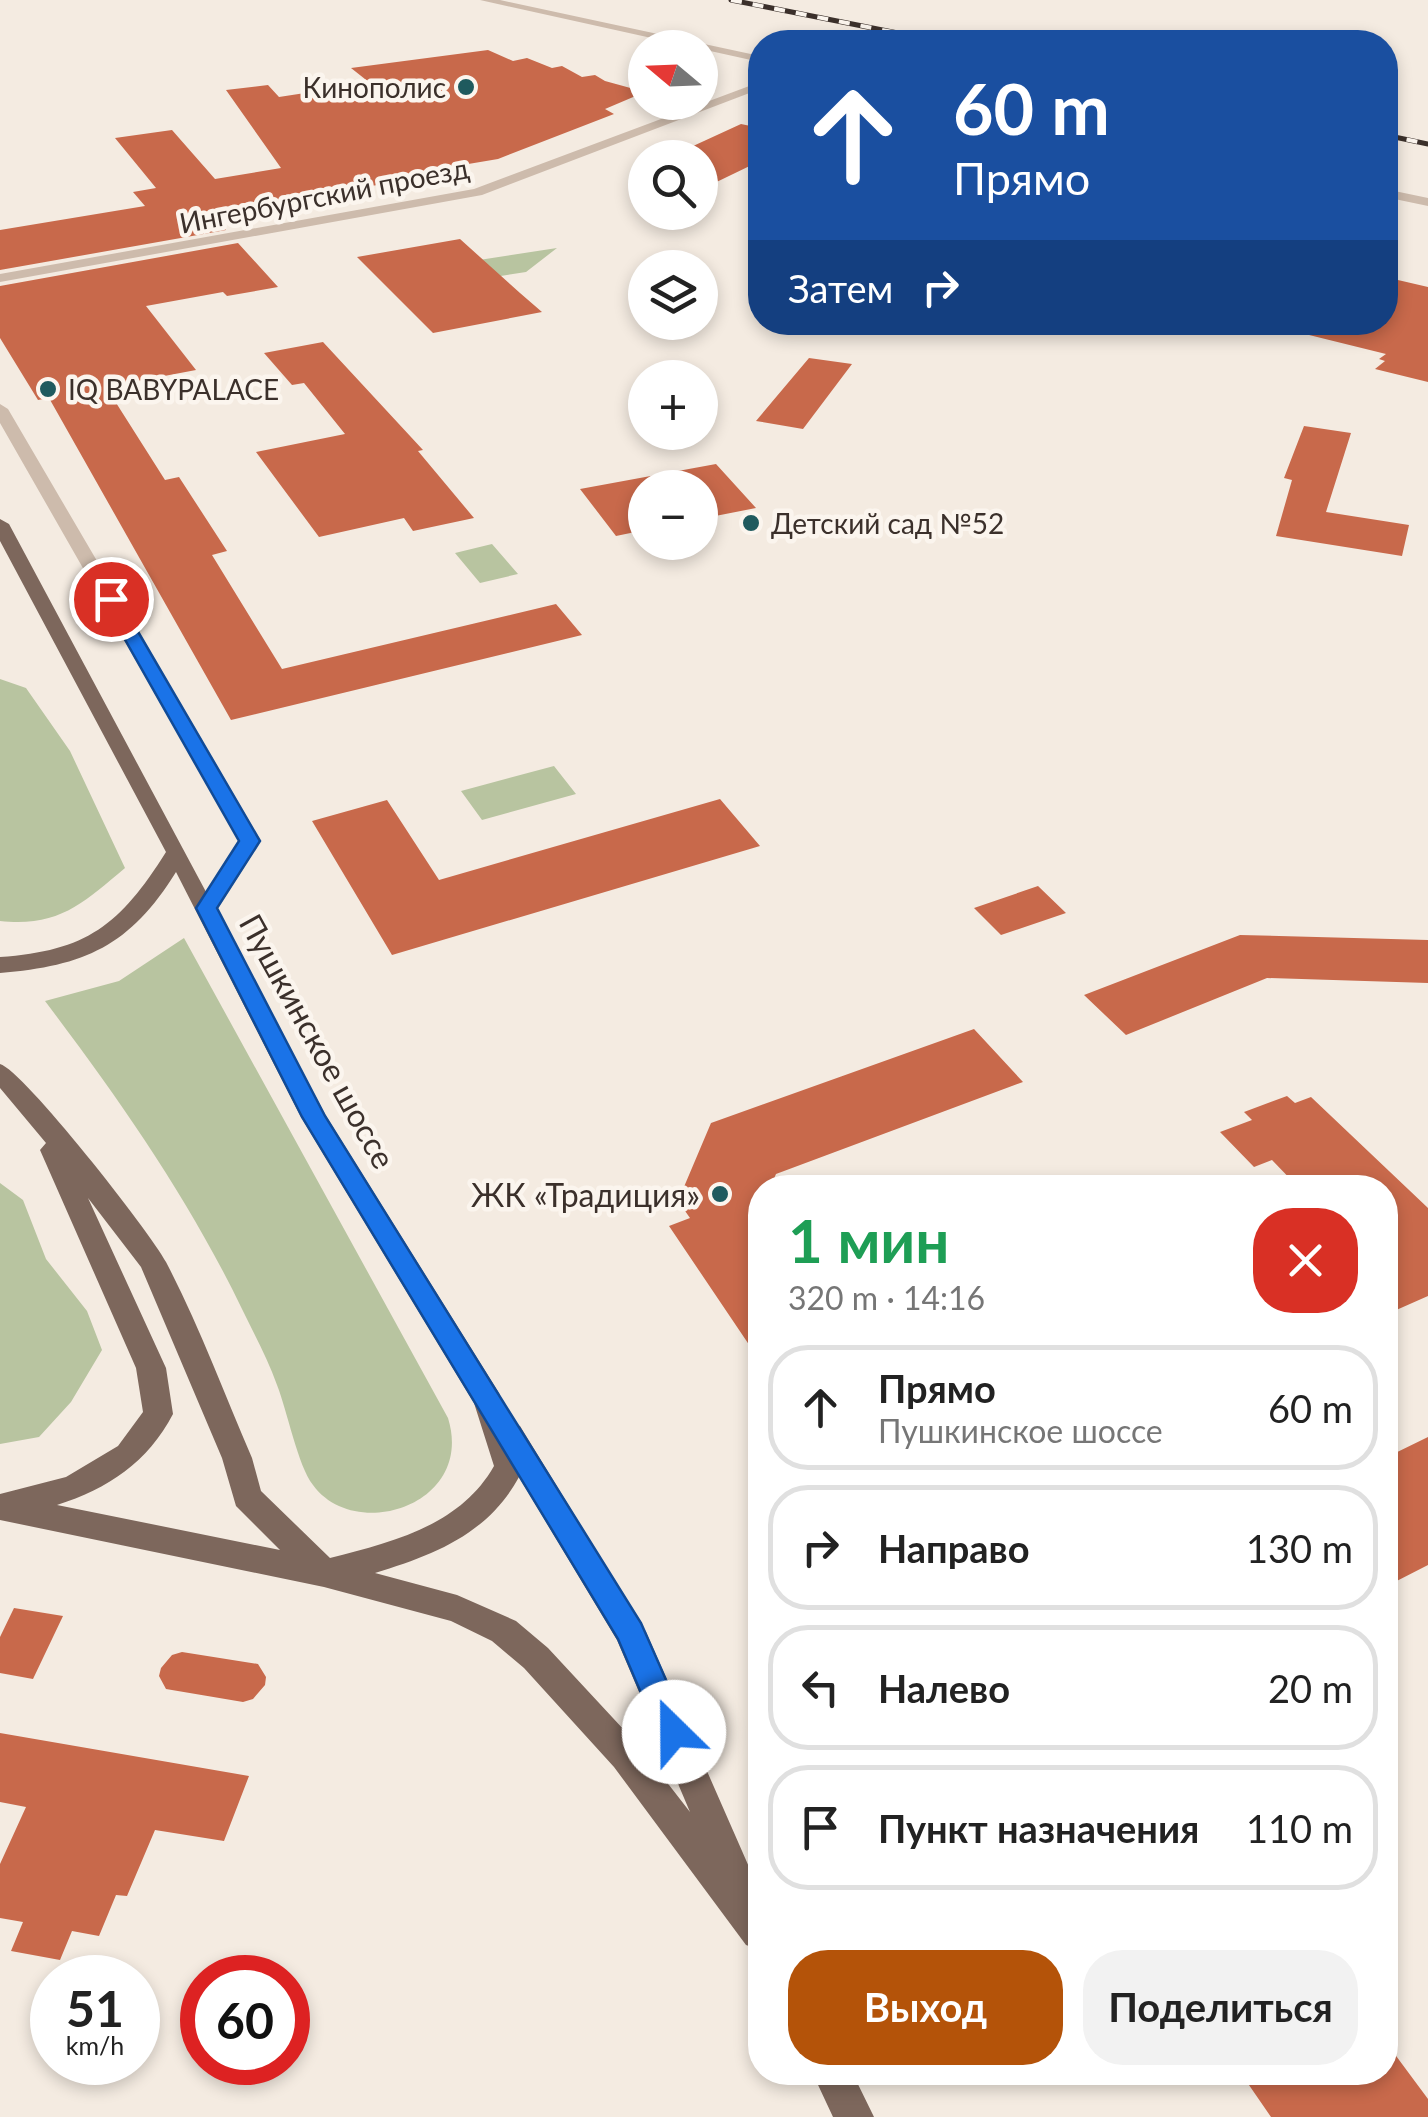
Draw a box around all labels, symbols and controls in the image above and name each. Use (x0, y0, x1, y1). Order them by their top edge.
north arrow (628, 30, 718, 120)
map controls (628, 30, 718, 560)
text: 60 m (953, 66, 1110, 150)
place label: Кинополис (303, 70, 446, 104)
icon: ahead (788, 70, 918, 200)
marker: Кинополис (455, 76, 477, 98)
button: search (628, 140, 718, 230)
street label: Ингербургский проезд (176, 150, 472, 240)
text: Прямо (953, 151, 1090, 205)
button: layers (628, 250, 718, 340)
icon: right (913, 260, 968, 315)
text: Затем (788, 265, 893, 311)
button: + (628, 360, 718, 450)
place label: IQ BABYPALACE (68, 372, 279, 406)
marker: IQ BABYPALACE (37, 378, 59, 400)
button: − (628, 470, 718, 560)
place label: Детский сад №52 (771, 506, 1004, 540)
marker: Детский сад №52 (740, 512, 762, 534)
pin (69, 557, 154, 642)
icon: arrive (84, 572, 139, 627)
street label: Пушкинское шоссе (232, 907, 404, 1175)
place label: ЖК «Традиция» (471, 1175, 700, 1214)
marker: ЖК «Традиция» (709, 1183, 731, 1205)
text: 1 мин (788, 1204, 950, 1276)
button: close (1253, 1208, 1358, 1313)
text: 320 m · 14:16 (788, 1278, 985, 1317)
text: Прямо (878, 1365, 996, 1411)
icon: ahead (793, 1380, 848, 1435)
text: 60 m (1268, 1385, 1353, 1431)
text: Пушкинское шоссе (878, 1411, 1163, 1450)
icon: right (793, 1520, 848, 1575)
text: Направо (878, 1525, 1030, 1571)
text: 130 m (1246, 1525, 1353, 1571)
icon: left (793, 1660, 848, 1715)
text: Налево (878, 1665, 1010, 1711)
text: 20 m (1268, 1665, 1353, 1711)
position arrow (622, 1680, 726, 1784)
icon: arrive (793, 1800, 848, 1855)
text: Пункт назначения (878, 1805, 1199, 1851)
text: 110 m (1246, 1805, 1353, 1851)
button: Выход (788, 1950, 1063, 2065)
button: Поделиться (1083, 1950, 1358, 2065)
speed limit sign: 60 (180, 1955, 310, 2085)
text: 51 (66, 1978, 124, 2038)
text: km/h (66, 2030, 124, 2060)

